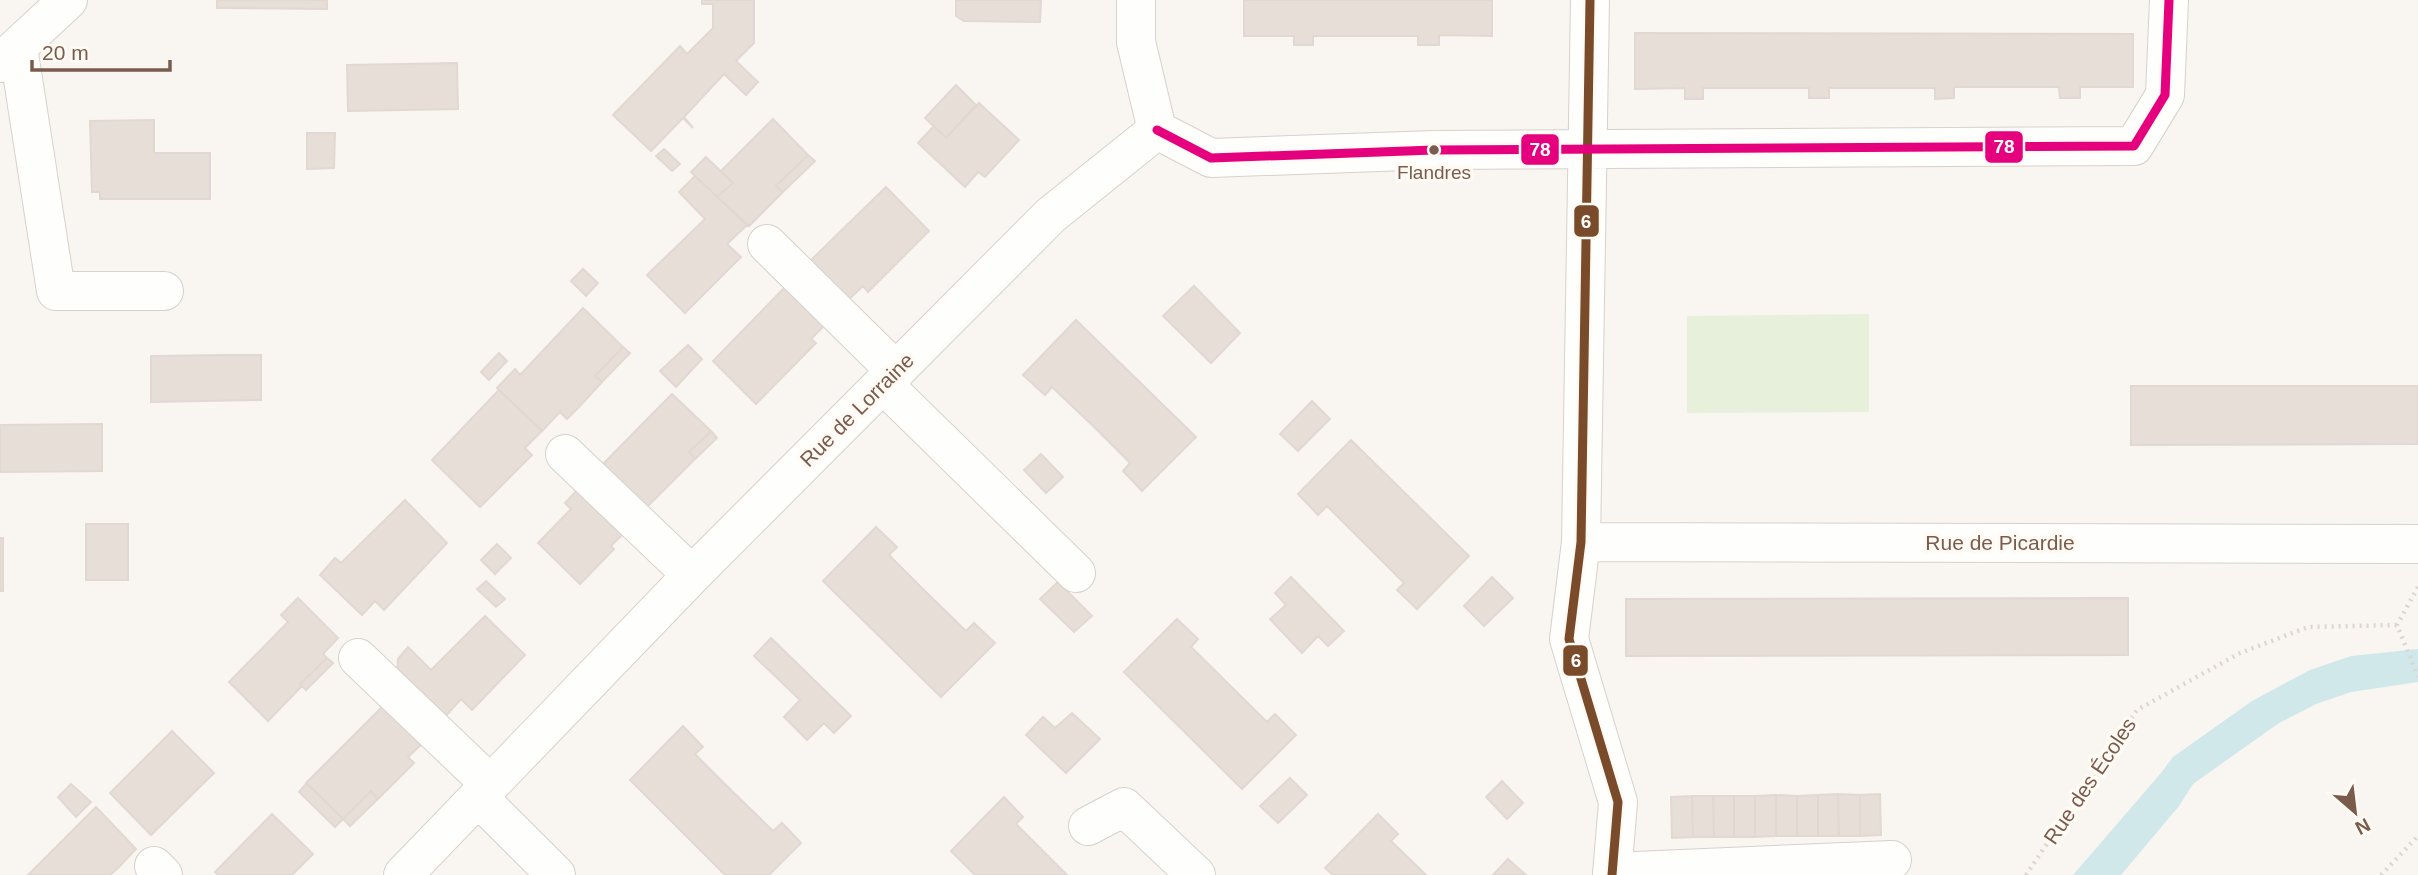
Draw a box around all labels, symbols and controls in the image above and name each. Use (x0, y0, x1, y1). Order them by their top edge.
scale bar (32, 28, 170, 72)
text: 20 m (42, 41, 89, 64)
line badge: 78 (1984, 130, 2024, 164)
line badge: 78 (1520, 133, 1560, 166)
text: 78 (1993, 136, 2015, 157)
text: 78 (1529, 139, 1551, 160)
marker: Flandres (1427, 143, 1441, 157)
place label: Flandres (1397, 162, 1471, 183)
line badge: 6 (1573, 204, 1600, 238)
text: 6 (1581, 211, 1591, 232)
street label: Rue de Lorraine (795, 348, 918, 471)
street label: Rue de Picardie (1925, 531, 2075, 554)
line badge: 6 (1562, 644, 1589, 677)
text: 6 (1571, 650, 1581, 671)
street label: Rue des Écoles (2039, 713, 2140, 848)
north arrow (2320, 777, 2390, 847)
text: N (2352, 814, 2374, 839)

